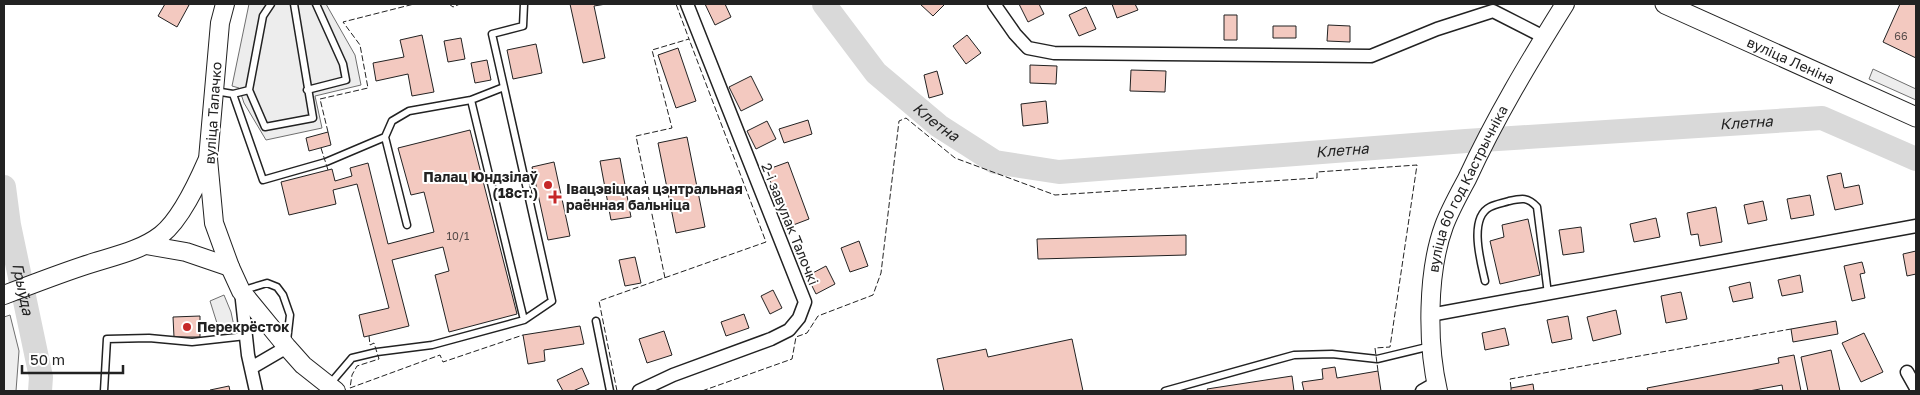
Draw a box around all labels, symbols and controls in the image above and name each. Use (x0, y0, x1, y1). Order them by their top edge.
house number: 66 (1894, 29, 1908, 42)
street label: вуліца Леніна (1745, 33, 1838, 87)
street label: вуліца Талачко (200, 61, 225, 165)
water label: Клетна (910, 98, 963, 145)
street label: вуліца 60 год Кастрычніка (1424, 102, 1511, 274)
water label: Клетна (1719, 111, 1774, 133)
water label: Клетна (1315, 138, 1370, 160)
street label: 2-і завулак Талочкі (758, 160, 823, 287)
place label: Палац Юндзілаў (18ст.) (423, 168, 539, 201)
marker: Палац Юндзілаў (18ст.) (542, 179, 554, 191)
place label: Івацэвіцкая цэнтральная раённая бальніца (566, 180, 743, 213)
marker: Івацэвіцкая цэнтральная раённая бальніца (548, 190, 562, 204)
house number: 10/1 (447, 229, 469, 242)
water label: Грыўда (9, 261, 38, 317)
place label: Перекрёсток (197, 318, 289, 335)
marker: Перекрёсток (181, 321, 193, 333)
scale bar (22, 342, 124, 374)
text: 50 m (30, 350, 65, 368)

